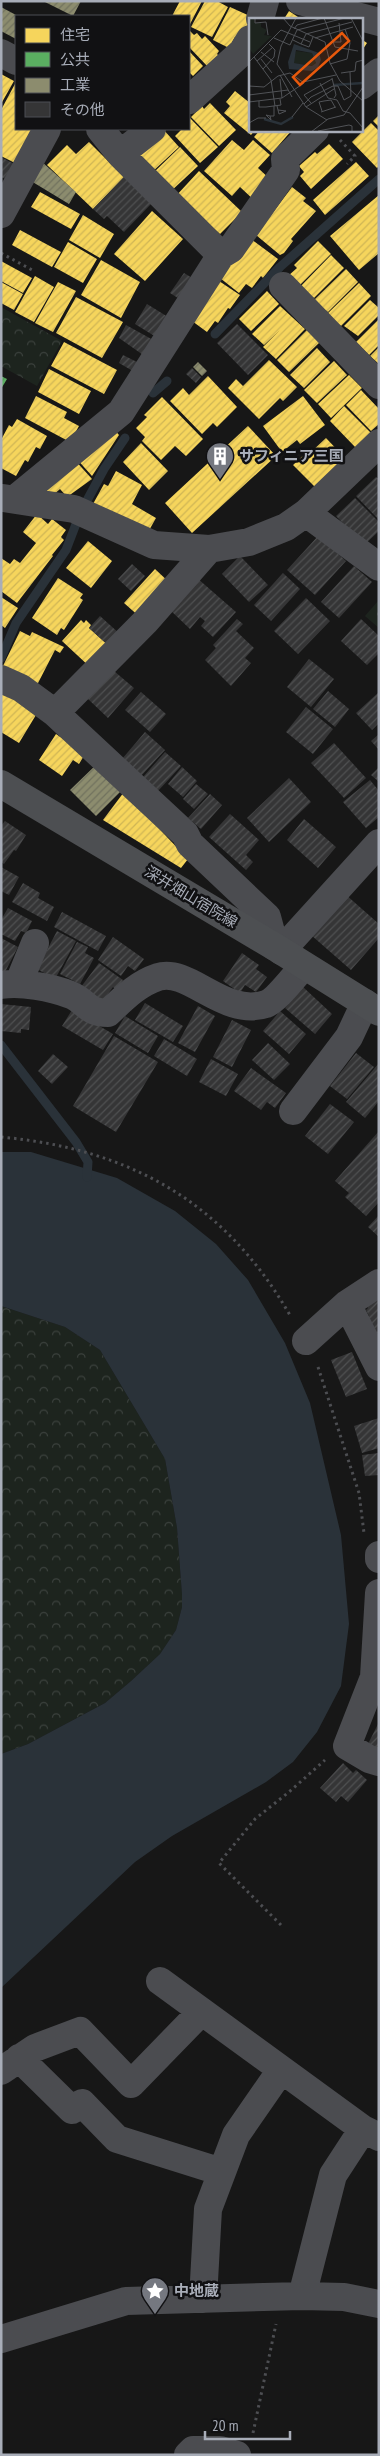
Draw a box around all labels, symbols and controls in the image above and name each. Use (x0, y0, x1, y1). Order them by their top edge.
legend (15, 15, 190, 130)
inset map (249, 18, 362, 131)
text: 住宅 (60, 25, 90, 44)
text: 公共 (60, 50, 90, 69)
text: 工業 (60, 75, 90, 94)
text: その他 (60, 100, 105, 119)
building icon: サフィニア三国 (205, 441, 235, 480)
place label: サフィニア三国 (239, 446, 344, 465)
street label: 深井畑山宿院線 (141, 861, 241, 932)
place icon: 中地蔵 (140, 2276, 170, 2315)
place label: 中地蔵 (174, 2281, 219, 2300)
scale bar (205, 2408, 290, 2440)
text: 20 m (212, 2416, 238, 2435)

